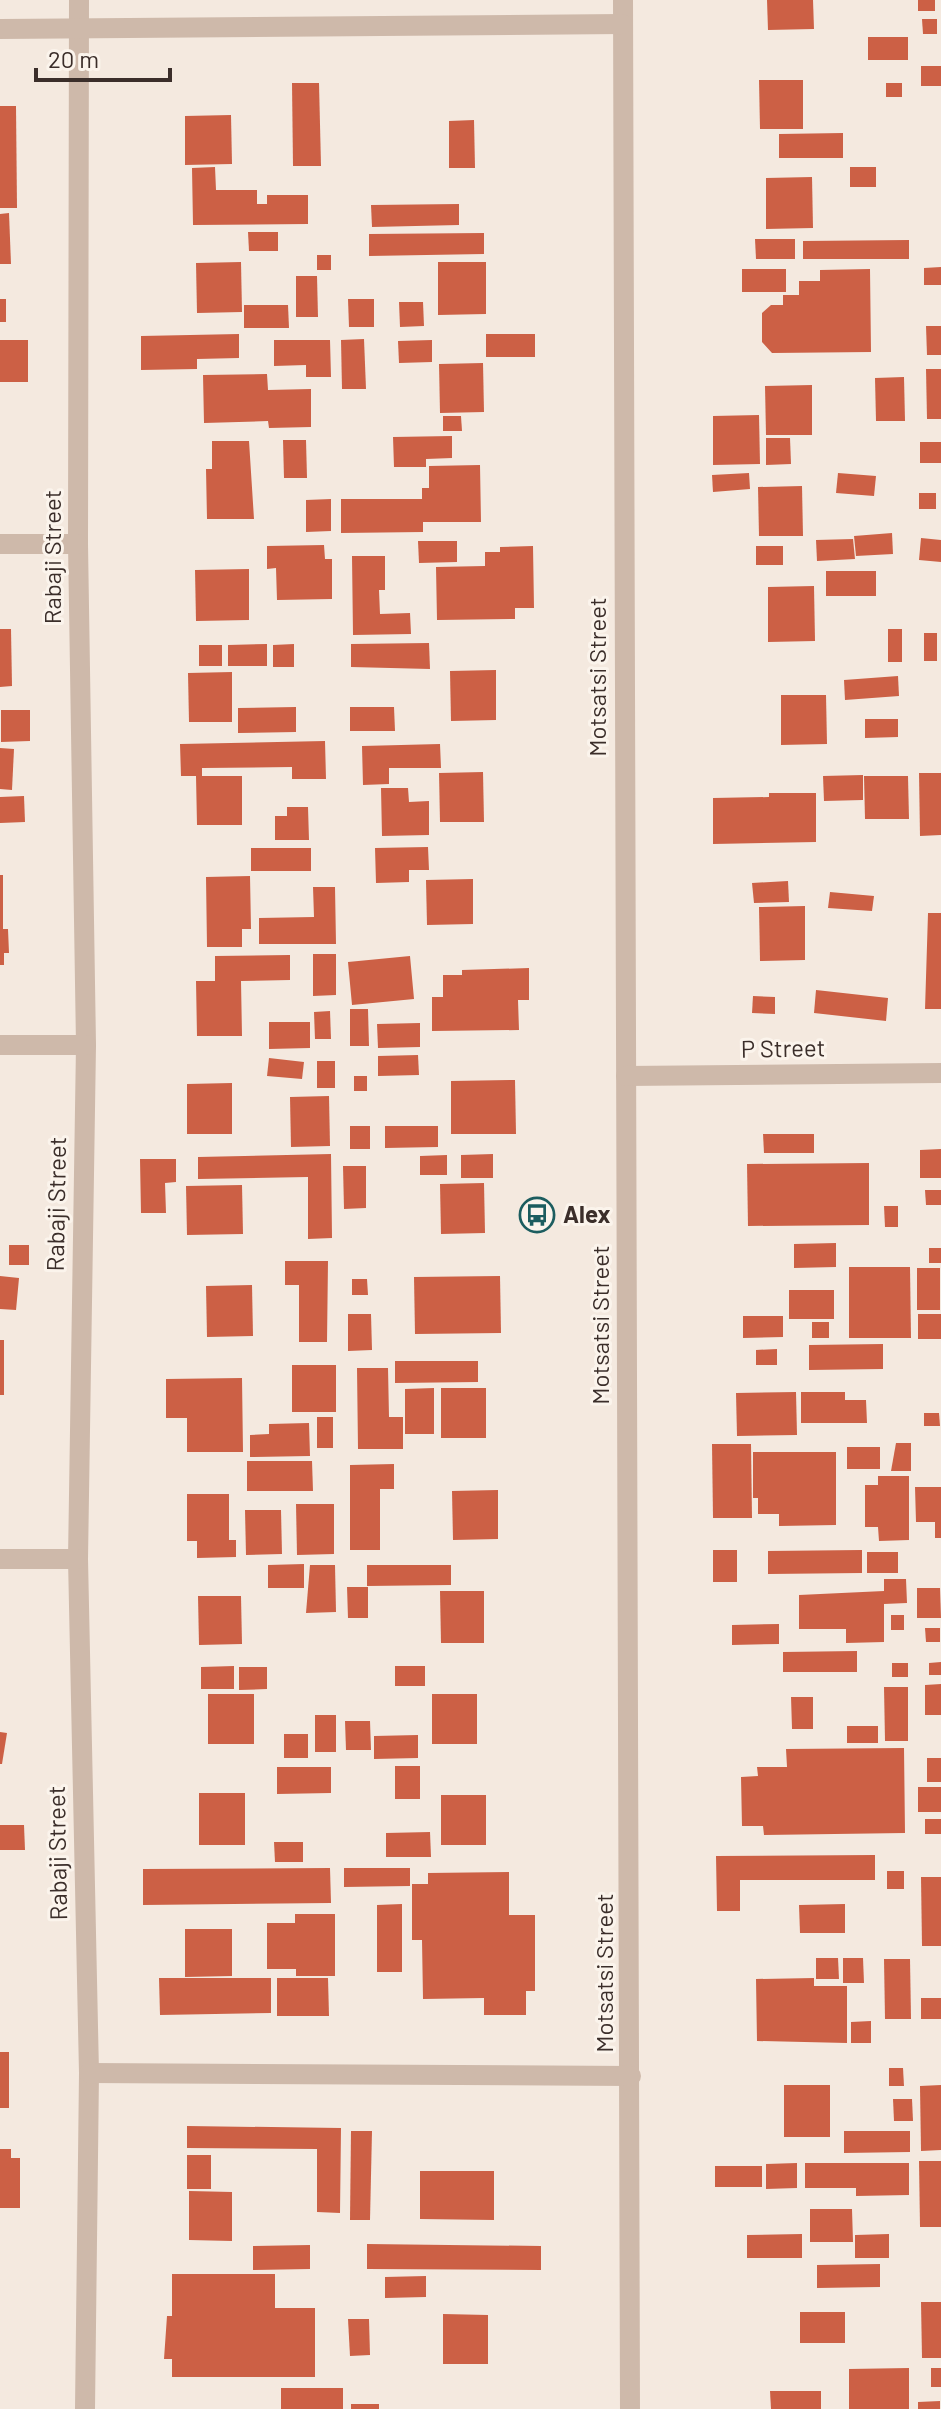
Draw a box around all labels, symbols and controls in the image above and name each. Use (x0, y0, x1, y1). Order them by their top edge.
scale bar (36, 32, 170, 82)
text: 20 m (48, 44, 99, 73)
street label: Rabaji Street (37, 490, 66, 624)
street label: Motsatsi Street (582, 597, 611, 757)
street label: P Street (740, 1032, 825, 1063)
street label: Rabaji Street (40, 1136, 71, 1272)
bus stop icon: Alex (518, 1196, 556, 1234)
place label: Alex (563, 1199, 610, 1228)
street label: Motsatsi Street (585, 1245, 614, 1405)
street label: Rabaji Street (41, 1785, 72, 1921)
street label: Motsatsi Street (589, 1893, 618, 2053)

